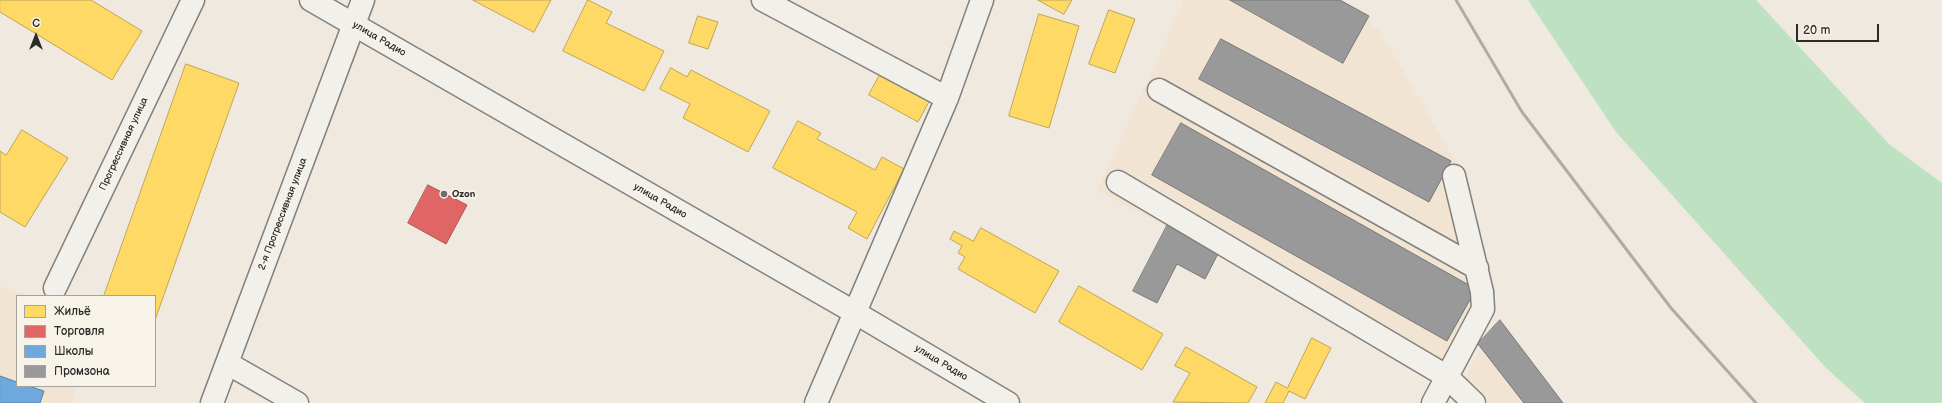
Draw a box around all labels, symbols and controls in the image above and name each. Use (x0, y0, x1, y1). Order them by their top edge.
north arrow (16, 16, 56, 56)
scale bar (1798, 16, 1881, 42)
text: С (32, 17, 40, 30)
street label: улица Радио (350, 19, 408, 59)
text: 20 m (1803, 23, 1830, 38)
street label: Прогрессивная улица (97, 95, 151, 193)
street label: 2-я Прогрессивная улица (256, 156, 310, 272)
street label: улица Радио (631, 181, 689, 221)
place label: Ozon (452, 188, 475, 200)
marker: Ozon (439, 189, 449, 199)
legend (16, 295, 156, 387)
text: Жильё (54, 304, 91, 319)
text: Торговля (54, 324, 104, 339)
street label: улица Радио (912, 343, 970, 383)
text: Школы (54, 344, 93, 359)
text: Промзона (54, 364, 110, 379)

